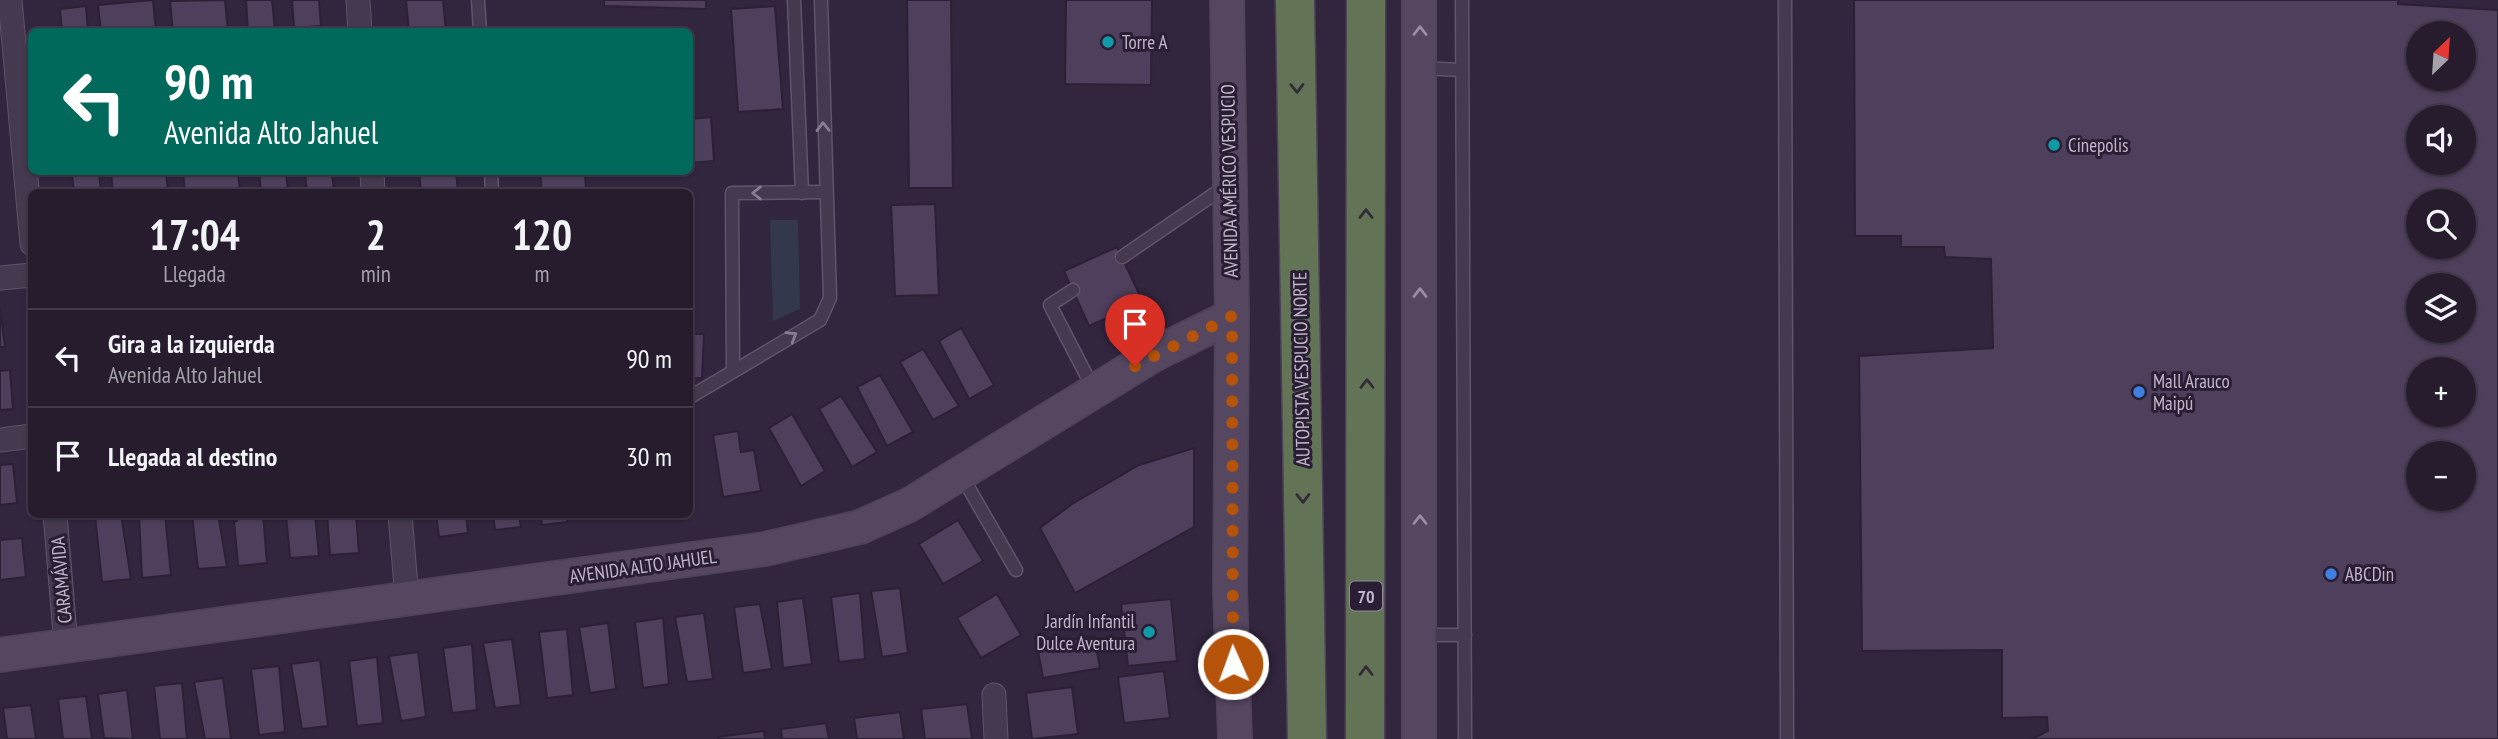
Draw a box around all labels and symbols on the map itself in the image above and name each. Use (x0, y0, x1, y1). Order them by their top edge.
north arrow (2406, 21, 2476, 91)
one-way arrow (1412, 25, 1427, 36)
place label: Torre A (1122, 30, 1168, 54)
marker: Torre A (1100, 34, 1116, 50)
one-way arrow (1289, 83, 1305, 94)
street label: AVENIDA AMÉRICO VESPUCIO (1215, 84, 1243, 278)
one-way arrow (816, 122, 831, 133)
place label: Cinepolis (2068, 133, 2128, 157)
marker: Cinepolis (2046, 137, 2062, 153)
one-way arrow (751, 185, 761, 201)
one-way arrow (1358, 208, 1374, 219)
street label: AUTOPISTA VESPUCIO NORTE (1287, 272, 1315, 466)
one-way arrow (1412, 287, 1428, 297)
pin (1105, 294, 1165, 366)
one-way arrow (784, 332, 797, 345)
place label: Mall Arauco Maipú (2153, 369, 2230, 415)
one-way arrow (1359, 378, 1375, 389)
marker: Mall Arauco Maipú (2131, 384, 2147, 400)
one-way arrow (1295, 493, 1311, 504)
one-way arrow (1412, 514, 1428, 525)
street label: CARAMÁVIDA (45, 536, 77, 624)
street label: AVENIDA ALTO JAHUEL (568, 544, 718, 588)
place label: ABCDin (2345, 562, 2394, 586)
marker: ABCDin (2323, 566, 2339, 582)
road number: 70 (1350, 582, 1382, 610)
place label: Jardín Infantil Dulce Aventura (1036, 609, 1136, 655)
marker: Jardín Infantil Dulce Aventura (1141, 624, 1157, 640)
position arrow (1196, 627, 1270, 701)
one-way arrow (1358, 665, 1373, 676)

